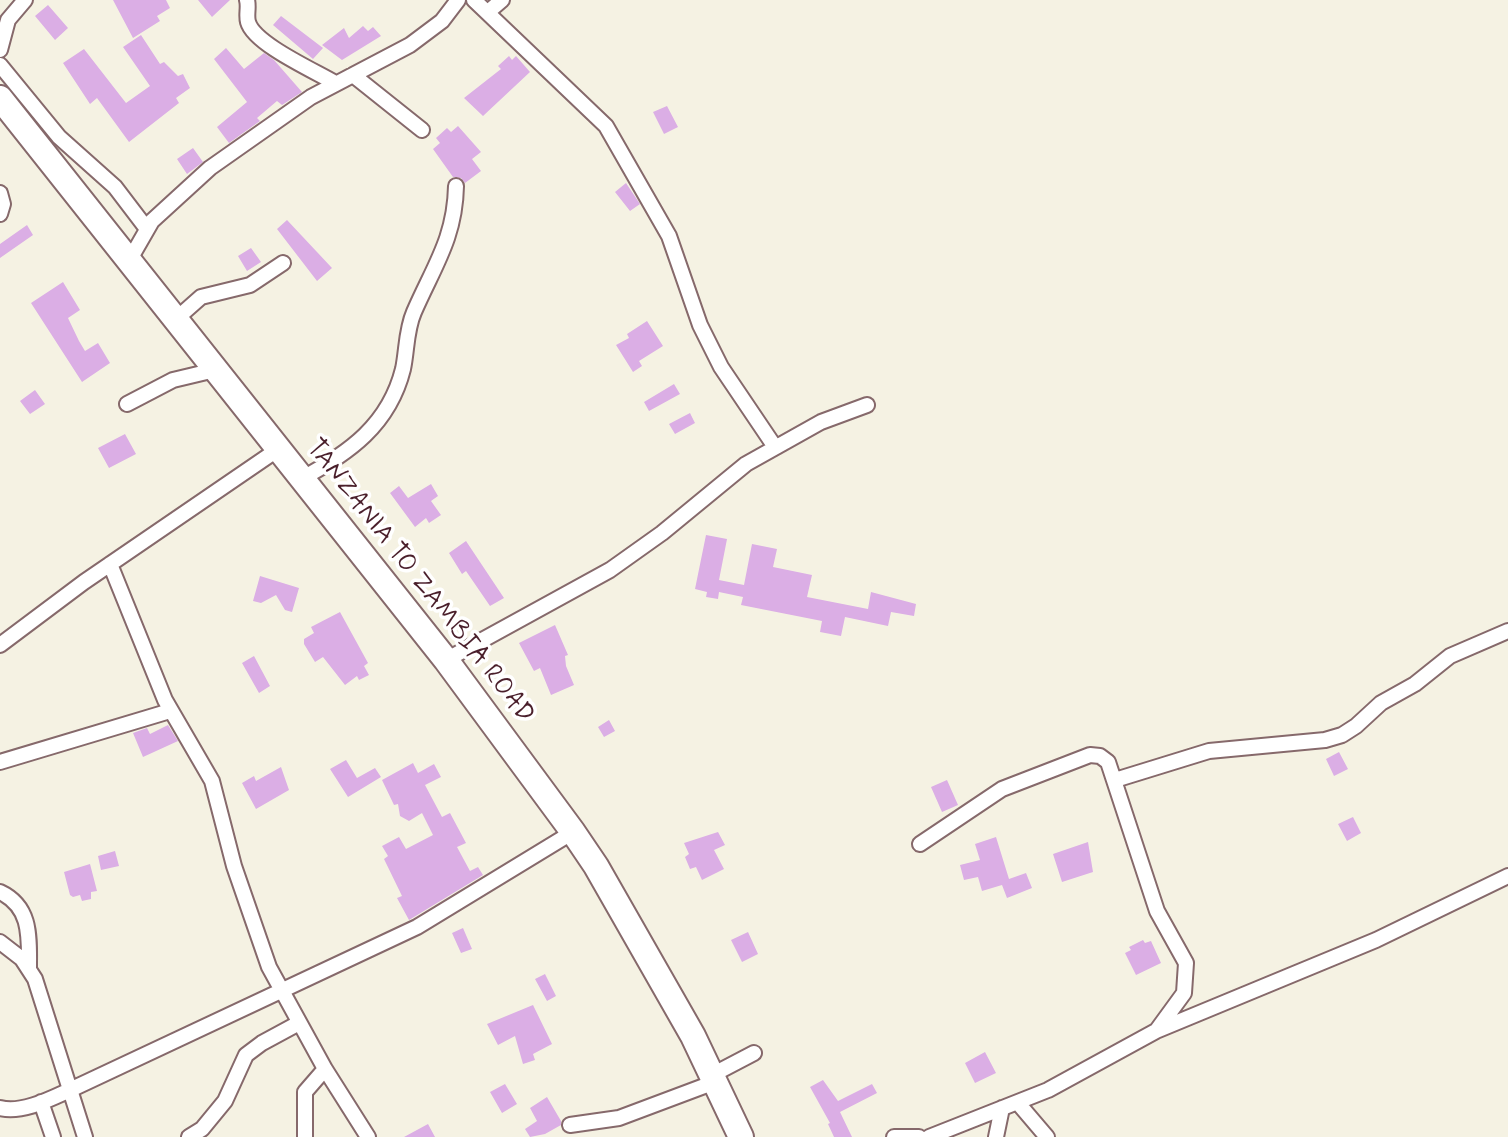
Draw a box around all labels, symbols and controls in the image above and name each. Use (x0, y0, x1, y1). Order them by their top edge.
street label: TANZANIA TO ZAMBIA ROAD (298, 434, 540, 730)

